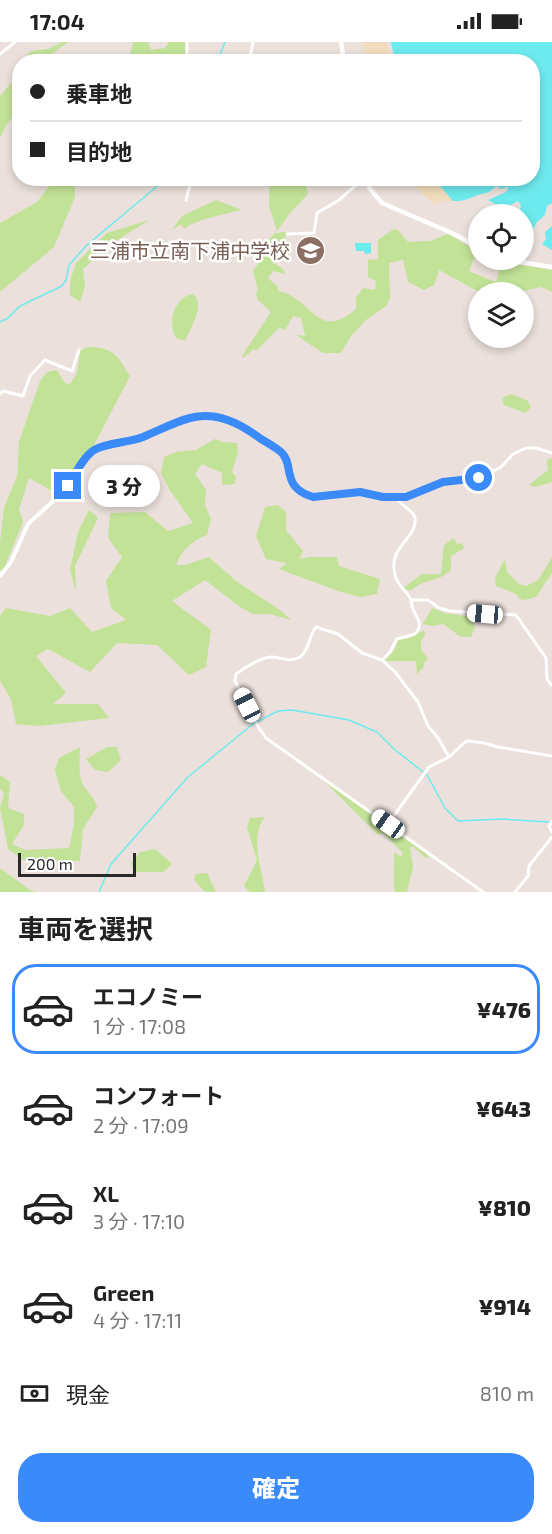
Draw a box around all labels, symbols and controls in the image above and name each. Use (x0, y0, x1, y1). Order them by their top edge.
text: 17:04 (30, 8, 85, 34)
text: 乗車地 (66, 80, 132, 106)
text: 目的地 (66, 138, 132, 164)
map controls (468, 204, 534, 348)
button: locate (468, 204, 534, 270)
school or university icon: 三浦市立南下浦中学校 (295, 234, 327, 266)
place label: 三浦市立南下浦中学校 (90, 238, 290, 262)
button: layers (468, 282, 534, 348)
route start (465, 464, 492, 491)
callout: 3 分 (89, 465, 161, 507)
route end (54, 472, 81, 499)
text: 3 分 (106, 474, 142, 498)
car (466, 603, 504, 625)
car (231, 685, 263, 725)
car (368, 806, 408, 842)
scale bar (18, 850, 136, 878)
text: 200 m (27, 854, 73, 873)
text: 車両を選択 (18, 912, 153, 944)
icon: car (21, 982, 75, 1036)
text: エコノミー (93, 983, 203, 1009)
text: ¥476 (477, 996, 531, 1022)
text: 1 分 · 17:08 (93, 1014, 186, 1038)
icon: car (21, 1081, 75, 1135)
text: コンフォート (93, 1082, 224, 1108)
text: ¥643 (476, 1095, 531, 1121)
text: 2 分 · 17:09 (93, 1113, 189, 1137)
icon: car (21, 1180, 75, 1234)
text: XL (93, 1180, 119, 1206)
text: ¥810 (478, 1194, 531, 1220)
text: 3 分 · 17:10 (93, 1209, 185, 1233)
icon: car (21, 1279, 75, 1333)
text: Green (93, 1279, 155, 1305)
text: ¥914 (478, 1293, 531, 1319)
text: 4 分 · 17:11 (93, 1308, 182, 1332)
icon: cash (18, 1377, 51, 1410)
text: 現金 (66, 1381, 110, 1407)
text: 810 m (480, 1381, 534, 1405)
button: 確定 (18, 1453, 534, 1522)

